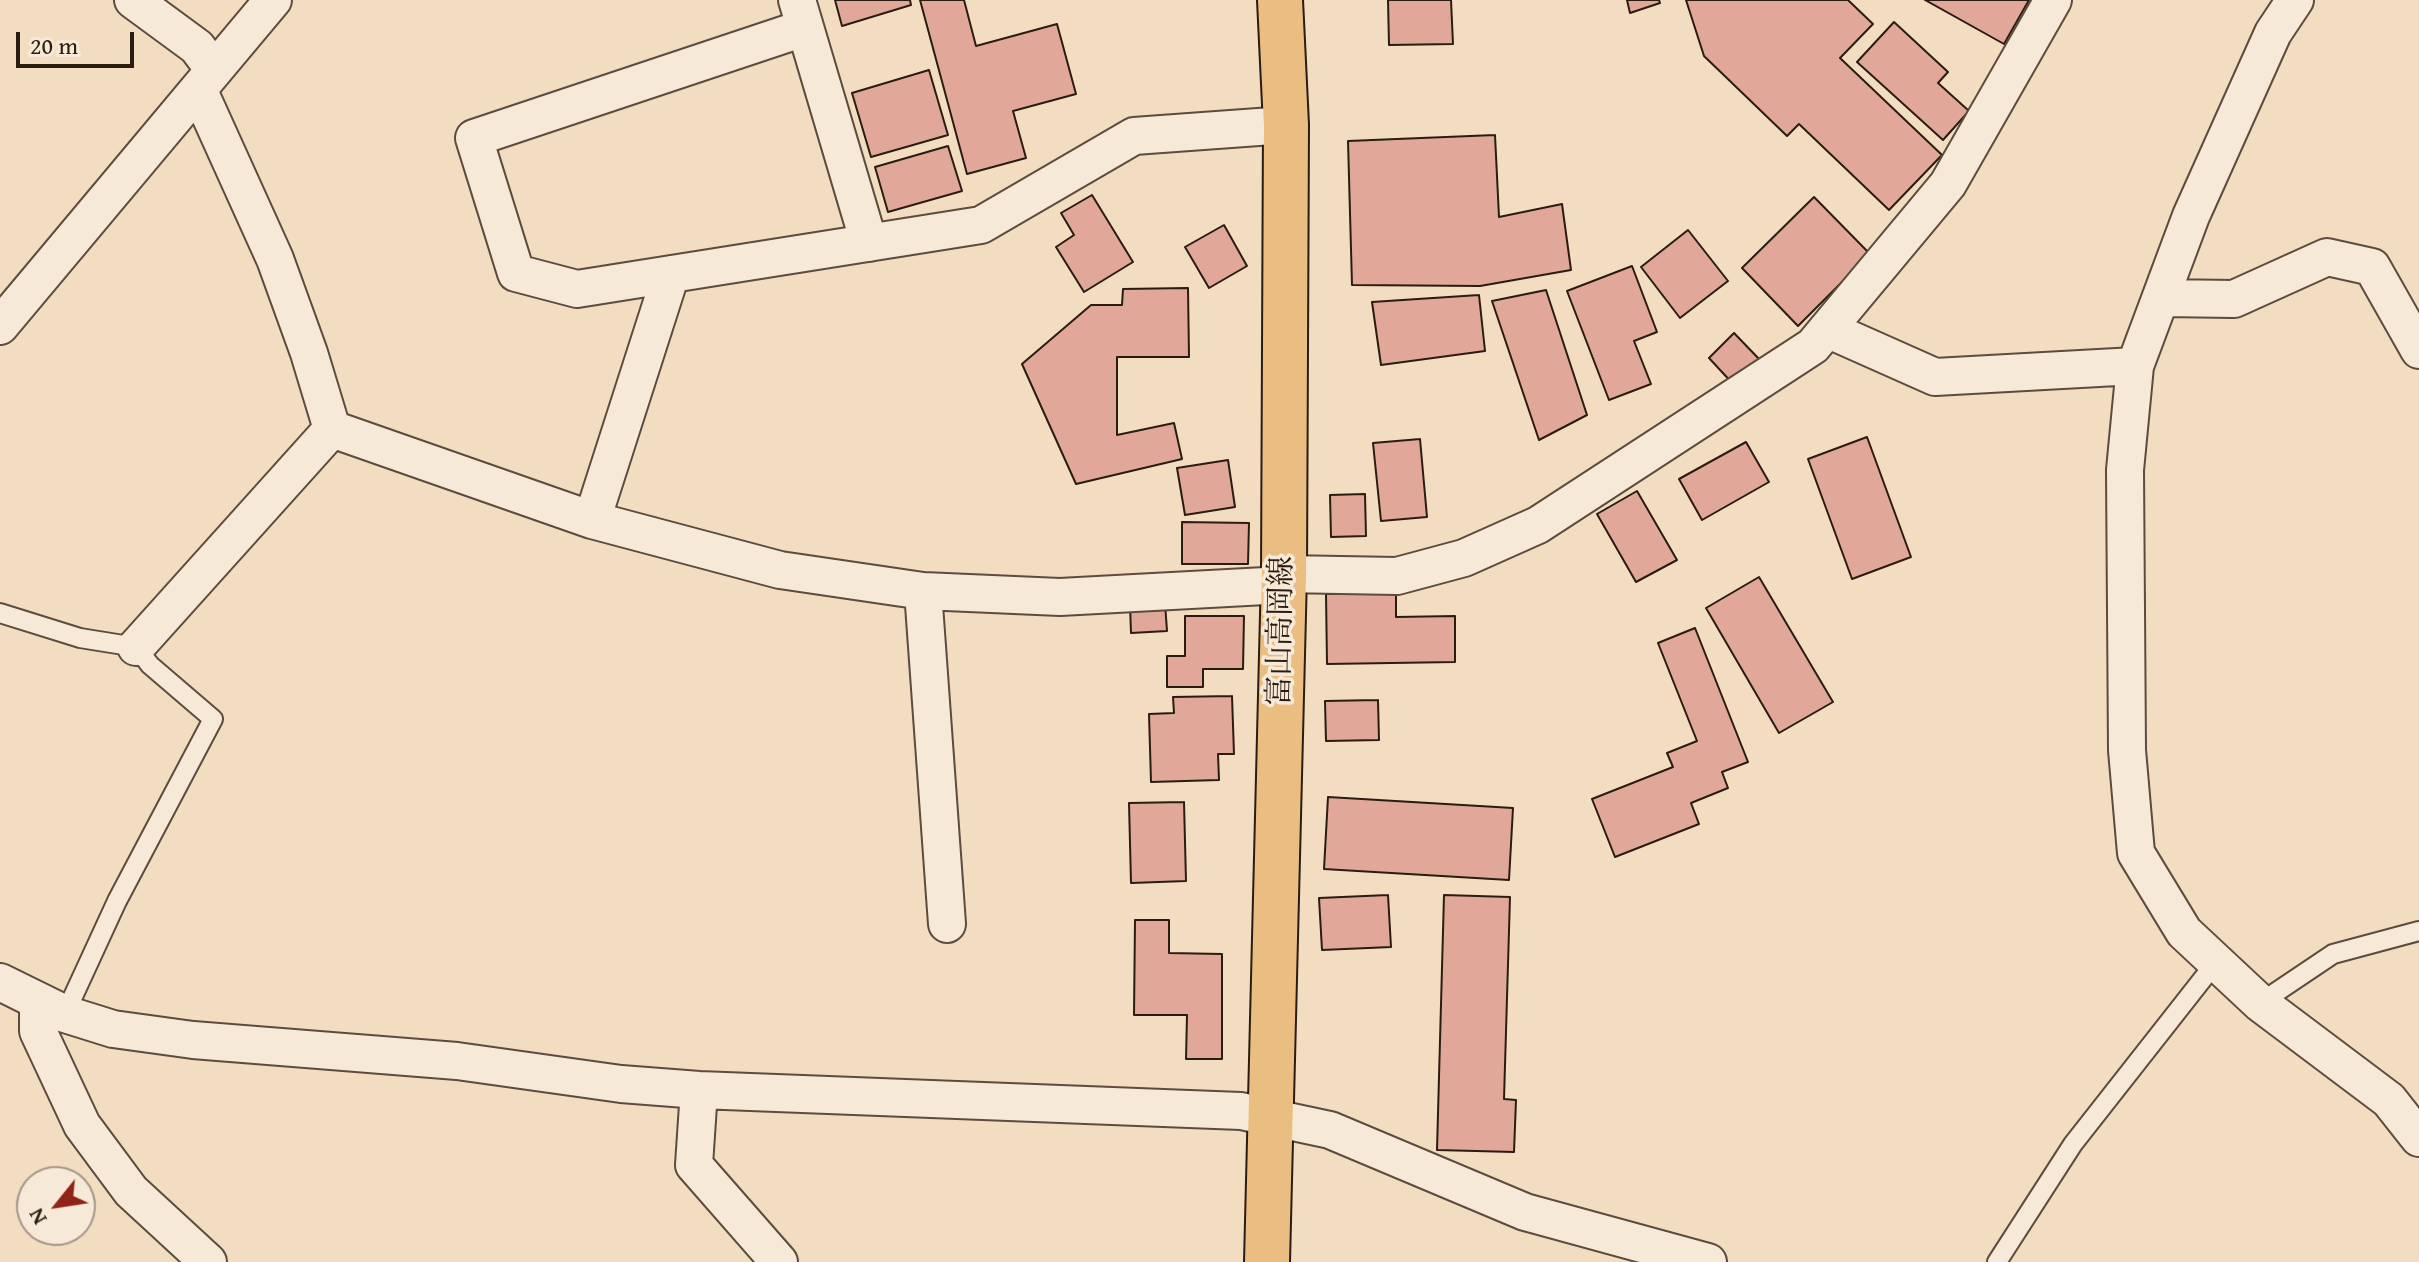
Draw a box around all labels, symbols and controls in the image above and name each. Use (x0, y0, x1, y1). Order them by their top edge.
scale bar (20, 16, 138, 66)
text: 20 m (30, 28, 78, 63)
street label: 富山高岡線 (1263, 556, 1301, 706)
north arrow (16, 1166, 96, 1246)
text: N (19, 1203, 54, 1231)

